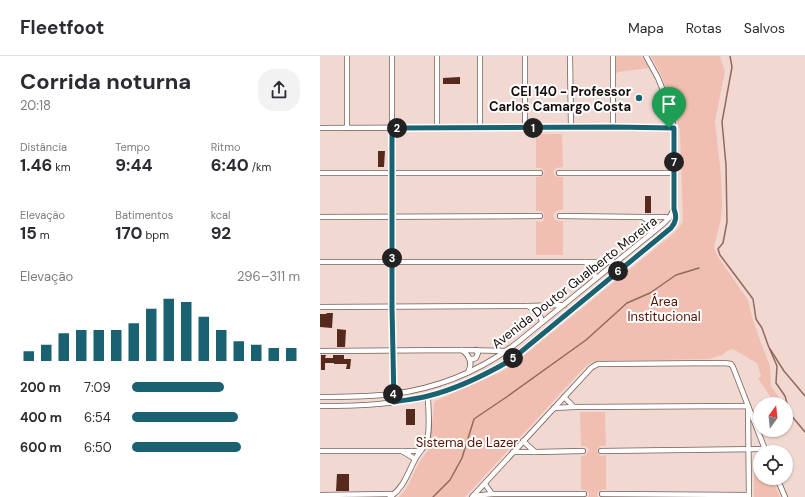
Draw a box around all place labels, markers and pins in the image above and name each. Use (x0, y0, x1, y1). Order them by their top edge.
place label: CEI 140 - Professor Carlos Camargo Costa (489, 83, 632, 115)
pin (652, 87, 686, 128)
marker: CEI 140 - Professor Carlos Camargo Costa (634, 93, 644, 103)
pin: 2 (387, 118, 407, 138)
pin: 1 (523, 118, 543, 138)
pin: 7 (664, 152, 684, 172)
pin: 3 (382, 248, 402, 268)
pin: 6 (608, 261, 628, 281)
pin: 5 (503, 348, 523, 368)
pin: 4 (383, 384, 403, 404)

